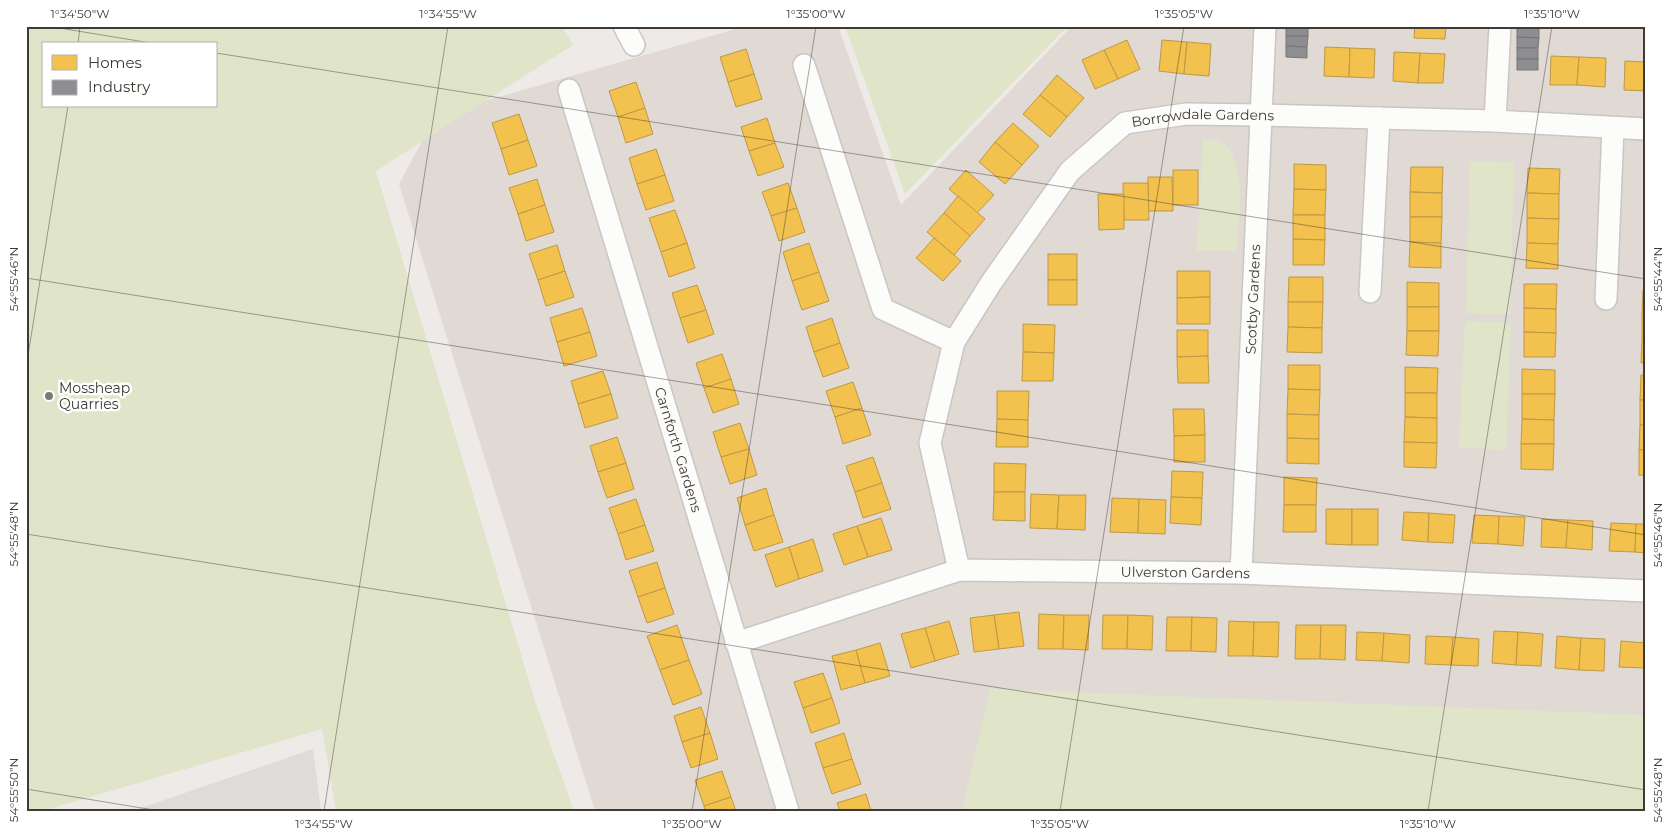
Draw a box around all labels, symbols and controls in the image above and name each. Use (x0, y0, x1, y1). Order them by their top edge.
text: 1°34'50"W (50, 6, 110, 21)
text: 1°34'55"W (419, 6, 477, 21)
text: 1°35'00"W (786, 6, 846, 21)
text: 1°35'05"W (1155, 6, 1213, 21)
text: 1°35'10"W (1524, 6, 1580, 21)
legend (42, 42, 218, 108)
text: Homes (88, 53, 142, 72)
text: Industry (88, 77, 151, 96)
street label: Borrowdale Gardens (1130, 105, 1275, 131)
street label: Scotby Gardens (1242, 244, 1264, 355)
text: 54°55'46"N (6, 247, 21, 311)
text: 54°55'44"N (1650, 247, 1665, 311)
place label: Mossheap Quarries (59, 379, 130, 413)
street label: Carnforth Gardens (651, 385, 706, 515)
marker: Mossheap Quarries (43, 390, 55, 402)
text: 54°55'48"N (6, 502, 21, 566)
text: 54°55'46"N (1650, 503, 1665, 567)
street label: Ulverston Gardens (1121, 563, 1251, 582)
text: 54°55'50"N (6, 758, 21, 822)
text: 54°55'48"N (1650, 758, 1665, 822)
text: 1°34'55"W (295, 816, 353, 831)
text: 1°35'00"W (662, 816, 722, 831)
text: 1°35'05"W (1031, 816, 1089, 831)
text: 1°35'10"W (1400, 816, 1456, 831)

